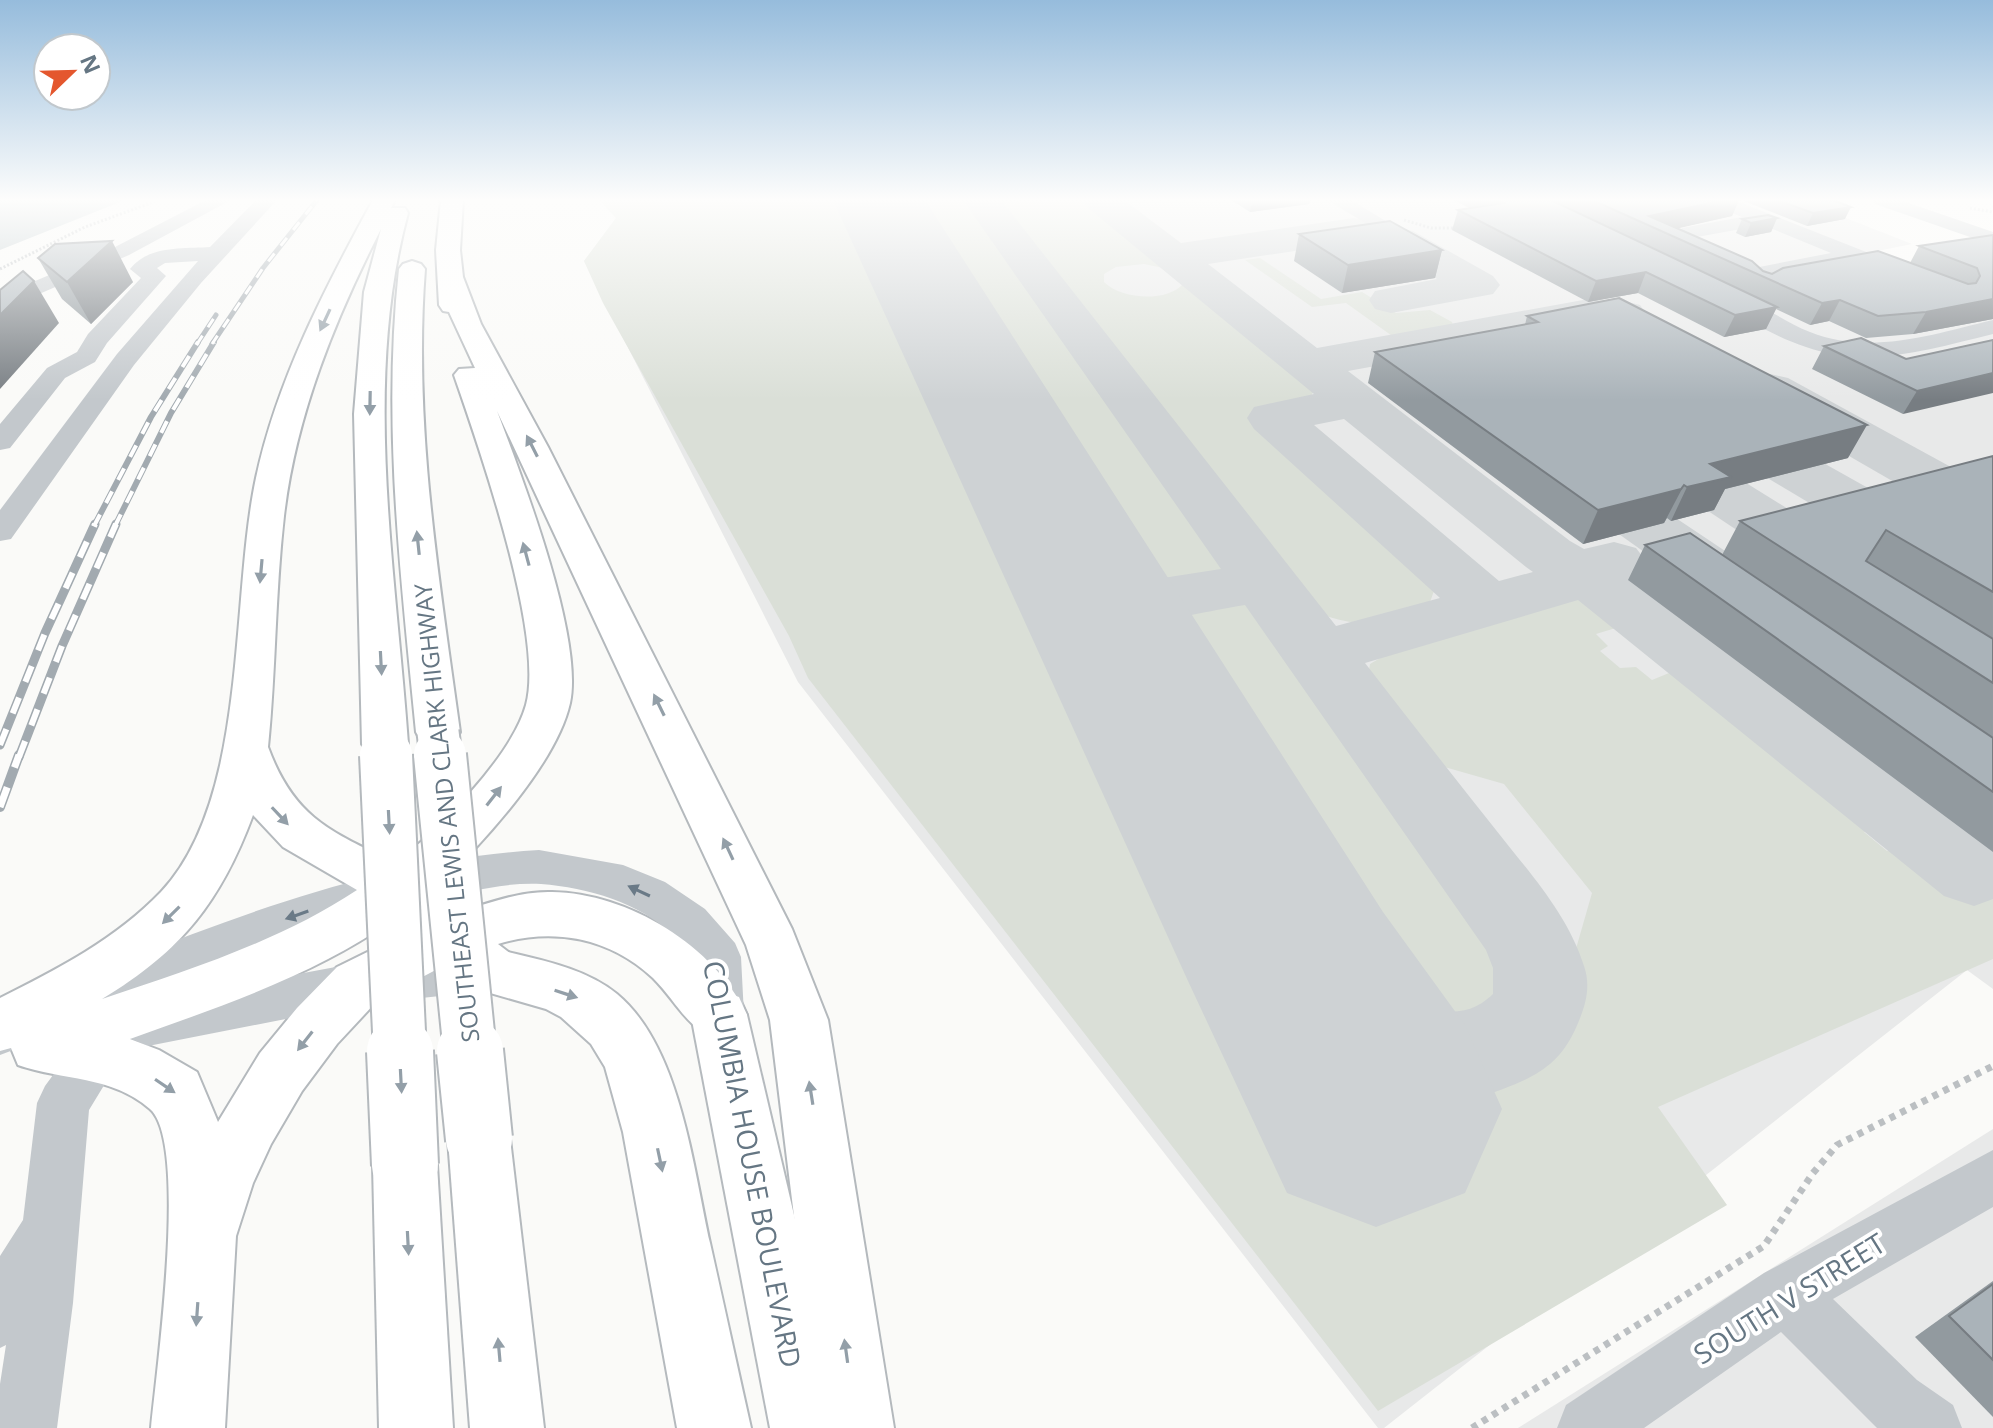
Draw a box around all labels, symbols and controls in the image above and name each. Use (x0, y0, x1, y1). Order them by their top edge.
north arrow (32, 32, 112, 112)
text: N (74, 50, 109, 78)
one-way arrow (318, 309, 332, 332)
one-way arrow (364, 391, 376, 416)
one-way arrow (525, 434, 538, 457)
one-way arrow (411, 530, 424, 555)
one-way arrow (520, 542, 532, 567)
one-way arrow (255, 559, 268, 584)
street label: SOUTHEAST LEWIS AND CLARK HIGHWAY (405, 581, 487, 1044)
one-way arrow (375, 651, 388, 676)
one-way arrow (652, 693, 665, 716)
one-way arrow (486, 786, 502, 806)
one-way arrow (271, 806, 289, 826)
one-way arrow (382, 810, 395, 835)
one-way arrow (721, 837, 735, 860)
one-way arrow (628, 884, 651, 898)
one-way arrow (162, 905, 181, 924)
one-way arrow (285, 910, 309, 922)
street label: COLUMBIA HOUSE BOULEVARD (695, 957, 811, 1371)
one-way arrow (555, 988, 579, 1001)
one-way arrow (297, 1031, 314, 1051)
one-way arrow (394, 1069, 407, 1094)
one-way arrow (154, 1078, 175, 1093)
one-way arrow (804, 1080, 817, 1105)
one-way arrow (654, 1148, 667, 1173)
street label: SOUTH V STREET (1686, 1223, 1893, 1372)
one-way arrow (402, 1231, 415, 1256)
one-way arrow (190, 1302, 203, 1327)
one-way arrow (493, 1337, 506, 1362)
one-way arrow (839, 1338, 852, 1363)

